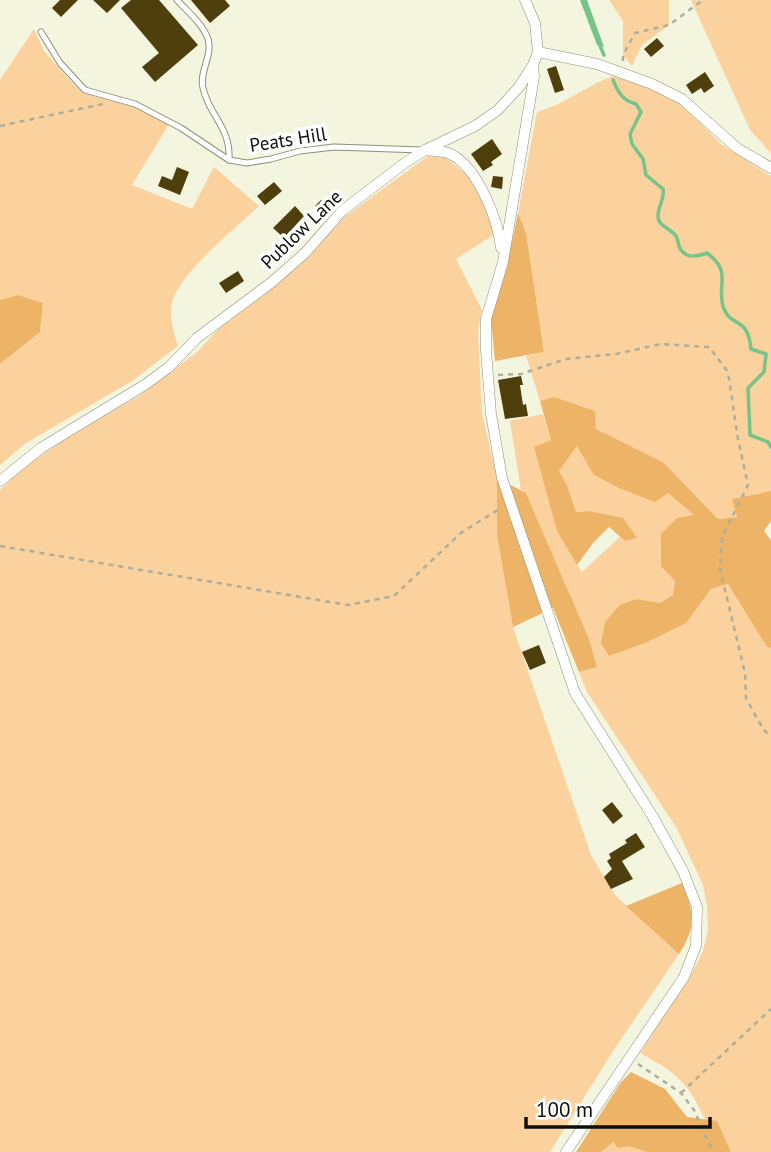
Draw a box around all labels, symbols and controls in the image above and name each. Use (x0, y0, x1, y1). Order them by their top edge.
street label: Peats Hill (248, 121, 329, 157)
street label: Publow Lane (255, 184, 347, 274)
scale bar (526, 1086, 710, 1130)
text: 100 m (536, 1096, 593, 1123)

